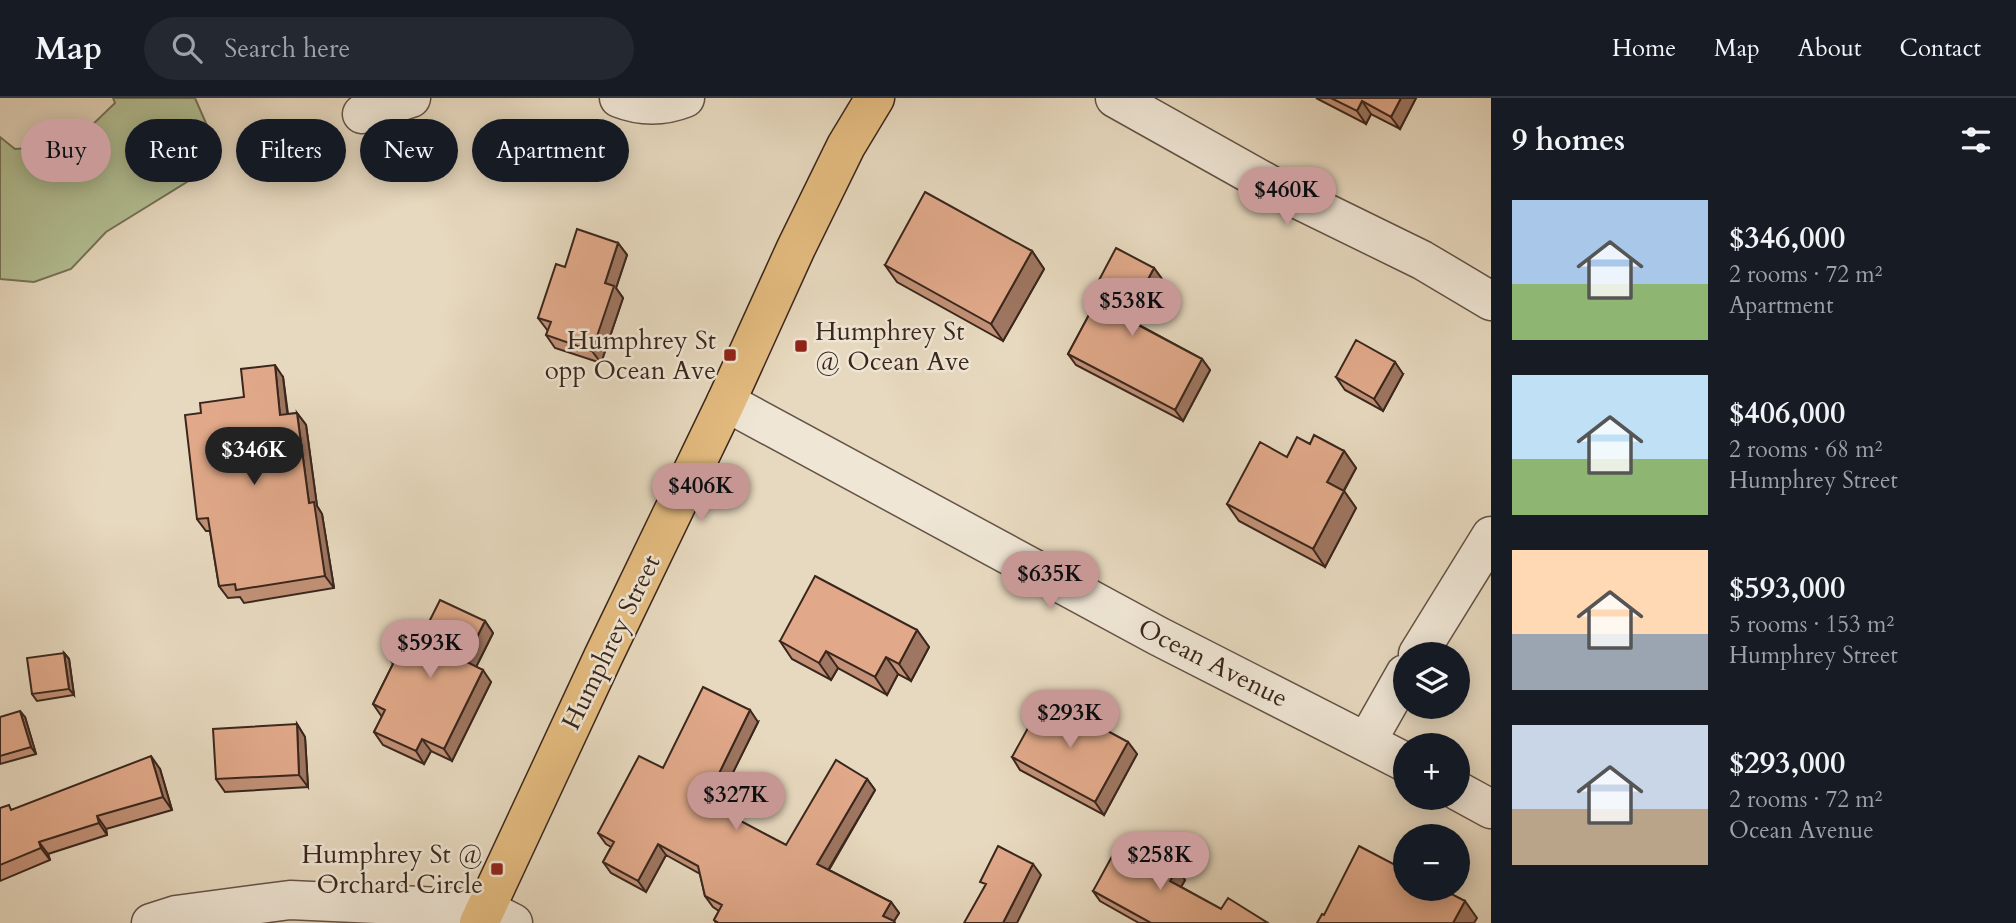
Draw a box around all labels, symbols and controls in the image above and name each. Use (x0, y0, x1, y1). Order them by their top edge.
search box (144, 17, 634, 80)
text: Map (35, 26, 102, 71)
icon: search (168, 29, 206, 67)
text: Search here (224, 31, 350, 66)
text: Home (1612, 32, 1676, 65)
text: Map (1714, 32, 1760, 65)
text: About (1798, 32, 1862, 65)
text: Contact (1900, 32, 1981, 65)
chip: Buy (21, 119, 111, 182)
chip: Rent (125, 119, 222, 182)
chip: Filters (236, 119, 346, 182)
chip: New (360, 119, 458, 182)
chip: Apartment (472, 119, 629, 182)
text: 9 homes (1512, 120, 1625, 161)
icon: filters (1957, 121, 1995, 159)
pin: $460K (1238, 167, 1336, 227)
text: $460K (1254, 174, 1320, 205)
text: $346,000 (1729, 218, 1845, 259)
icon: home (1568, 228, 1652, 312)
text: 2 rooms · 72 m² (1729, 259, 1882, 290)
pin: $538K (1083, 278, 1181, 338)
text: $538K (1099, 285, 1165, 316)
text: Apartment (1729, 290, 1833, 321)
place label: Humphrey St @ Ocean Ave (815, 314, 970, 379)
place label: Humphrey St opp Ocean Ave (545, 323, 716, 388)
marker: Humphrey St @ Ocean Ave (793, 338, 809, 354)
marker: Humphrey St opp Ocean Ave (722, 347, 738, 363)
text: $406,000 (1729, 393, 1845, 434)
icon: home (1568, 403, 1652, 487)
pin: $346K (205, 428, 303, 487)
text: $346K (221, 434, 287, 465)
text: 2 rooms · 68 m² (1729, 434, 1882, 465)
pin: $406K (652, 464, 750, 523)
text: Humphrey Street (1729, 465, 1898, 496)
text: $406K (668, 470, 734, 501)
street label: Humphrey Street (553, 549, 669, 735)
pin: $635K (1001, 552, 1099, 611)
text: $635K (1017, 558, 1083, 589)
text: $593,000 (1729, 568, 1845, 609)
icon: home (1568, 578, 1652, 662)
text: 5 rooms · 153 m² (1729, 609, 1894, 640)
street label: Ocean Avenue (1132, 610, 1294, 716)
pin: $593K (381, 620, 479, 680)
text: $593K (397, 627, 463, 658)
text: Humphrey Street (1729, 640, 1898, 671)
map controls (1393, 642, 1470, 901)
button: layers (1393, 642, 1470, 719)
pin: $293K (1021, 690, 1119, 750)
text: $293K (1037, 697, 1103, 728)
button: + (1393, 733, 1470, 810)
text: $293,000 (1729, 743, 1845, 784)
icon: home (1568, 753, 1652, 837)
pin: $327K (687, 772, 785, 832)
text: $327K (703, 779, 769, 810)
text: 2 rooms · 72 m² (1729, 784, 1882, 815)
text: Ocean Avenue (1729, 815, 1874, 846)
button: − (1393, 824, 1470, 901)
pin: $258K (1111, 832, 1209, 892)
place label: Humphrey St @ Orchard Circle (301, 837, 483, 902)
text: $258K (1127, 839, 1193, 870)
marker: Humphrey St @ Orchard Circle (489, 861, 505, 877)

